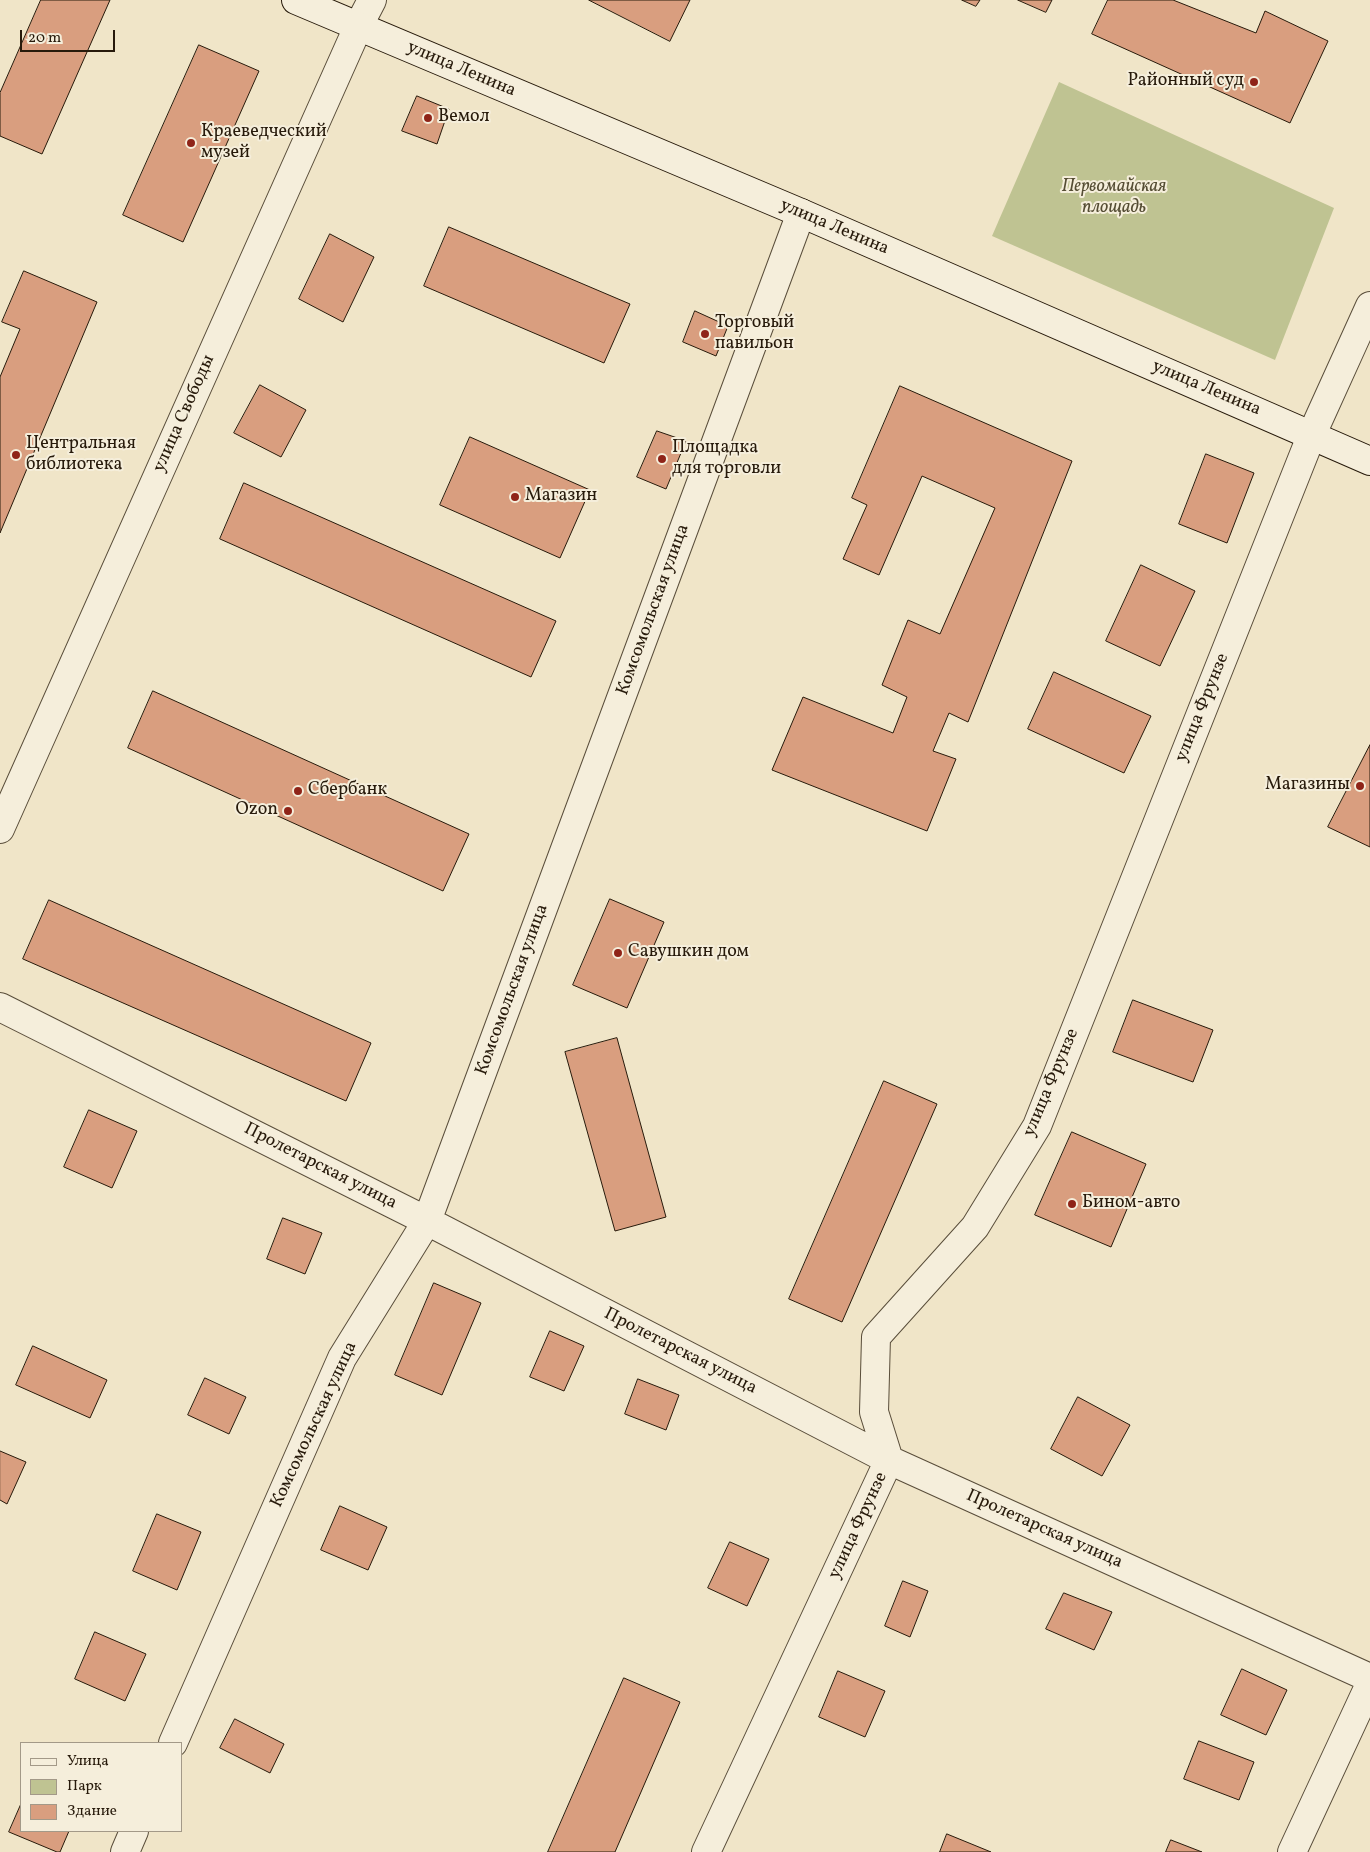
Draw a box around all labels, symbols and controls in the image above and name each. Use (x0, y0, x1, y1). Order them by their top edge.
scale bar (22, 20, 118, 52)
text: 20 m (28, 28, 61, 49)
street label: улица Ленина (403, 37, 519, 103)
place label: Районный суд (1127, 71, 1244, 93)
marker: Районный суд (1248, 76, 1260, 88)
place label: Вемол (438, 107, 489, 129)
marker: Вемол (422, 112, 434, 124)
place label: Краеведческий музей (201, 122, 327, 164)
marker: Краеведческий музей (185, 137, 197, 149)
park label: Первомайская площадь (1062, 177, 1166, 220)
street label: улица Ленина (776, 195, 892, 261)
place label: Торговый павильон (715, 313, 794, 356)
marker: Торговый павильон (699, 328, 711, 340)
street label: улица Свободы (149, 352, 221, 476)
street label: улица Ленина (1148, 356, 1264, 422)
place label: Центральная библиотека (26, 434, 136, 476)
place label: Площадка для торговли (672, 438, 781, 480)
marker: Центральная библиотека (10, 449, 22, 461)
marker: Площадка для торговли (656, 453, 668, 465)
place label: Магазин (525, 486, 597, 508)
marker: Магазин (509, 491, 521, 503)
street label: Комсомольская улица (613, 521, 695, 699)
street label: улица Фрунзе (1171, 650, 1235, 766)
place label: Магазины (1265, 775, 1350, 797)
place label: Сбербанк (308, 780, 387, 802)
marker: Магазины (1354, 780, 1366, 792)
marker: Сбербанк (292, 785, 304, 797)
place label: Ozon (236, 800, 278, 822)
marker: Ozon (282, 805, 294, 817)
street label: Комсомольская улица (472, 901, 554, 1079)
place label: Савушкин дом (628, 942, 749, 964)
marker: Савушкин дом (612, 947, 624, 959)
street label: улица Фрунзе (1020, 1026, 1084, 1140)
street label: Пролетарская улица (240, 1119, 400, 1215)
place label: Бином-авто (1082, 1193, 1180, 1215)
marker: Бином-авто (1066, 1198, 1078, 1210)
street label: Пролетарская улица (600, 1304, 760, 1400)
street label: Комсомольская улица (267, 1339, 363, 1511)
street label: улица Фрунзе (825, 1469, 893, 1583)
street label: Пролетарская улица (962, 1486, 1126, 1574)
legend (20, 1742, 182, 1832)
text: Улица (67, 1751, 109, 1772)
text: Парк (67, 1776, 102, 1797)
text: Здание (67, 1801, 117, 1822)

